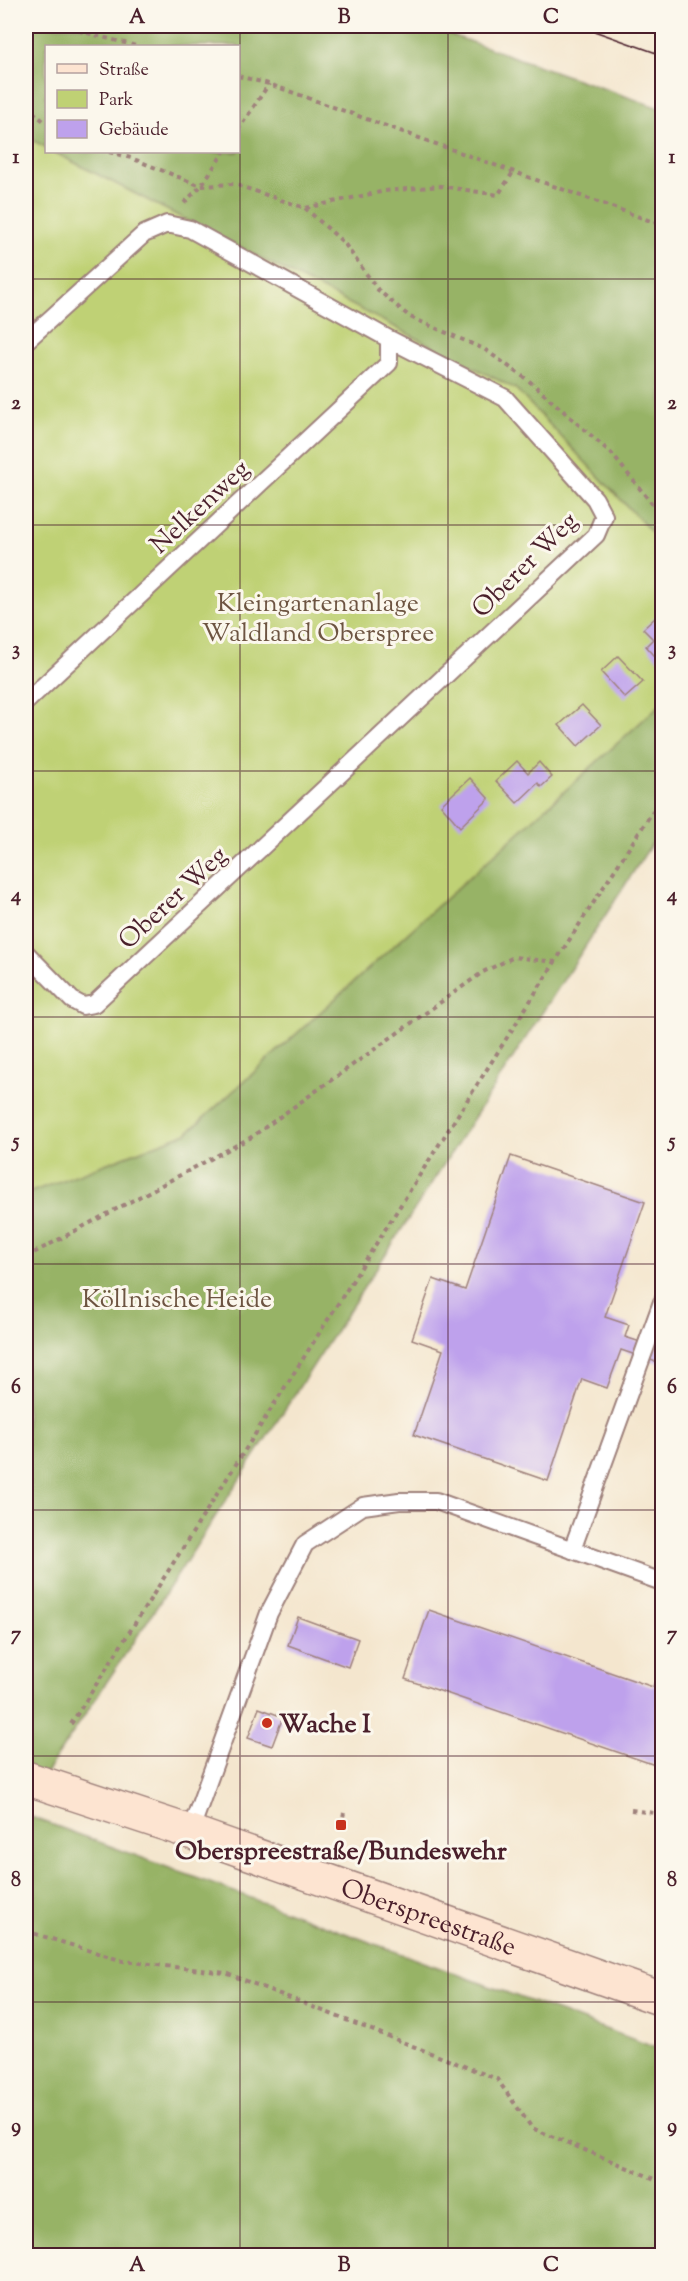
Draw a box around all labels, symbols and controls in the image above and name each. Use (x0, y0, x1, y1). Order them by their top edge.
text: A (129, 4, 146, 33)
text: B (338, 4, 351, 33)
text: C (543, 4, 559, 33)
legend (45, 45, 240, 153)
text: Straße (99, 58, 149, 84)
text: Park (99, 88, 134, 114)
text: Gebäude (99, 118, 169, 144)
text: 1 (13, 144, 20, 173)
text: 1 (669, 144, 676, 173)
text: 2 (11, 390, 21, 419)
text: 2 (667, 390, 677, 419)
street label: Nelkenweg (143, 452, 259, 564)
street label: Oberer Weg (464, 504, 587, 627)
park label: Kleingartenanlage Waldland Oberspree (202, 586, 434, 653)
text: 3 (12, 636, 20, 665)
text: 3 (668, 636, 676, 665)
street label: Oberer Weg (111, 839, 236, 959)
text: 4 (10, 882, 21, 911)
text: 4 (666, 882, 677, 911)
text: 5 (11, 1128, 20, 1157)
text: 5 (667, 1128, 676, 1157)
park label: Köllnische Heide (82, 1282, 272, 1319)
text: 6 (11, 1374, 21, 1403)
text: 6 (667, 1374, 677, 1403)
text: 7 (11, 1621, 22, 1650)
text: 7 (667, 1621, 678, 1650)
place label: Wache I (279, 1707, 371, 1744)
marker: Wache I (260, 1716, 274, 1730)
marker: Oberspreestraße/Bundeswehr (334, 1818, 348, 1832)
place label: Oberspreestraße/Bundeswehr (175, 1834, 507, 1871)
text: 8 (11, 1867, 21, 1896)
text: 8 (667, 1867, 677, 1896)
street label: Oberspreestraße (335, 1871, 521, 1967)
text: 9 (11, 2113, 21, 2142)
text: 9 (667, 2113, 677, 2142)
text: A (129, 2252, 146, 2281)
text: B (338, 2252, 351, 2281)
text: C (543, 2252, 559, 2281)

